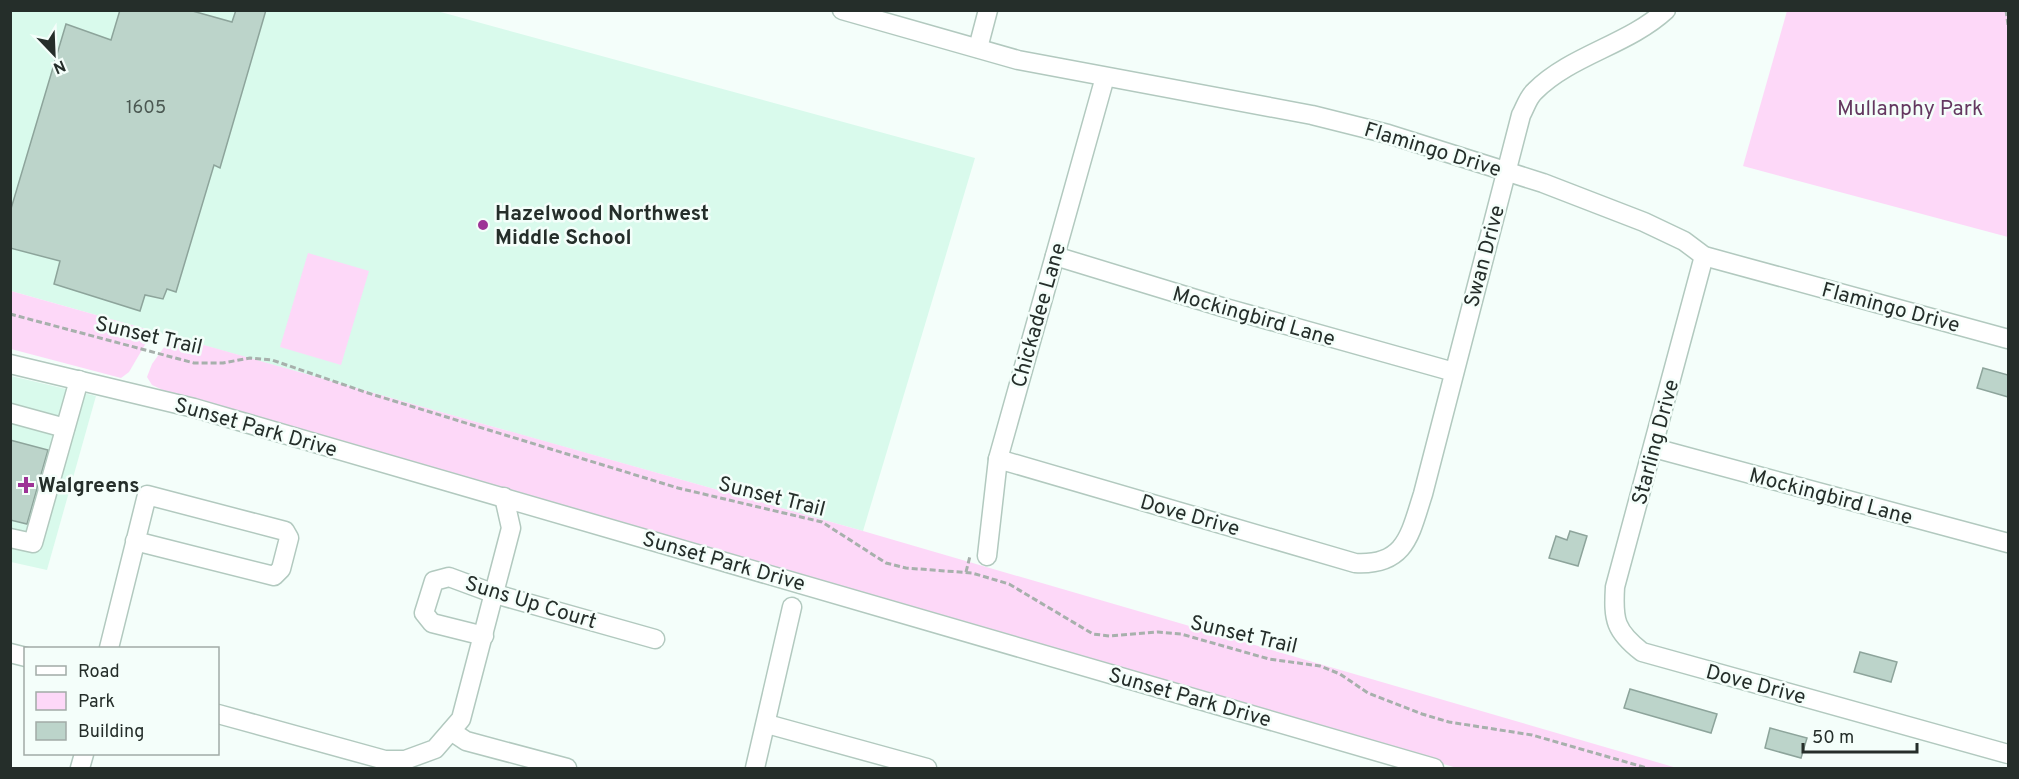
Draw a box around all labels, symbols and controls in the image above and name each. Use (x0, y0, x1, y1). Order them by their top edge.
north arrow (24, 24, 84, 84)
text: N (50, 55, 68, 77)
park label: Mullanphy Park (1837, 96, 1983, 123)
house number: 1605 (126, 97, 166, 120)
street label: Flamingo Drive (1361, 117, 1504, 184)
place label: Hazelwood Northwest Middle School (495, 201, 709, 252)
street label: Swan Drive (1459, 202, 1512, 310)
marker: Hazelwood Northwest Middle School (476, 218, 490, 232)
street label: Chickadee Lane (1006, 240, 1073, 391)
street label: Flamingo Drive (1819, 277, 1963, 340)
street label: Mockingbird Lane (1169, 281, 1338, 354)
street label: Sunset Trail (92, 311, 205, 362)
street label: Starling Drive (1627, 377, 1686, 508)
street label: Sunset Park Drive (171, 392, 340, 465)
street label: Mockingbird Lane (1746, 463, 1915, 532)
street label: Sunset Trail (715, 471, 828, 524)
place label: Walgreens (38, 473, 140, 500)
marker: Walgreens (19, 478, 33, 492)
street label: Dove Drive (1137, 489, 1243, 544)
street label: Sunset Park Drive (639, 526, 808, 599)
street label: Suns Up Court (461, 571, 600, 636)
street label: Sunset Trail (1187, 610, 1300, 661)
legend (24, 647, 219, 755)
street label: Dove Drive (1703, 659, 1809, 712)
text: Road (78, 661, 120, 684)
street label: Sunset Park Drive (1105, 662, 1274, 735)
text: Park (78, 691, 115, 714)
scale bar (1803, 716, 1917, 754)
text: Building (78, 721, 144, 744)
text: 50 m (1812, 727, 1854, 750)

